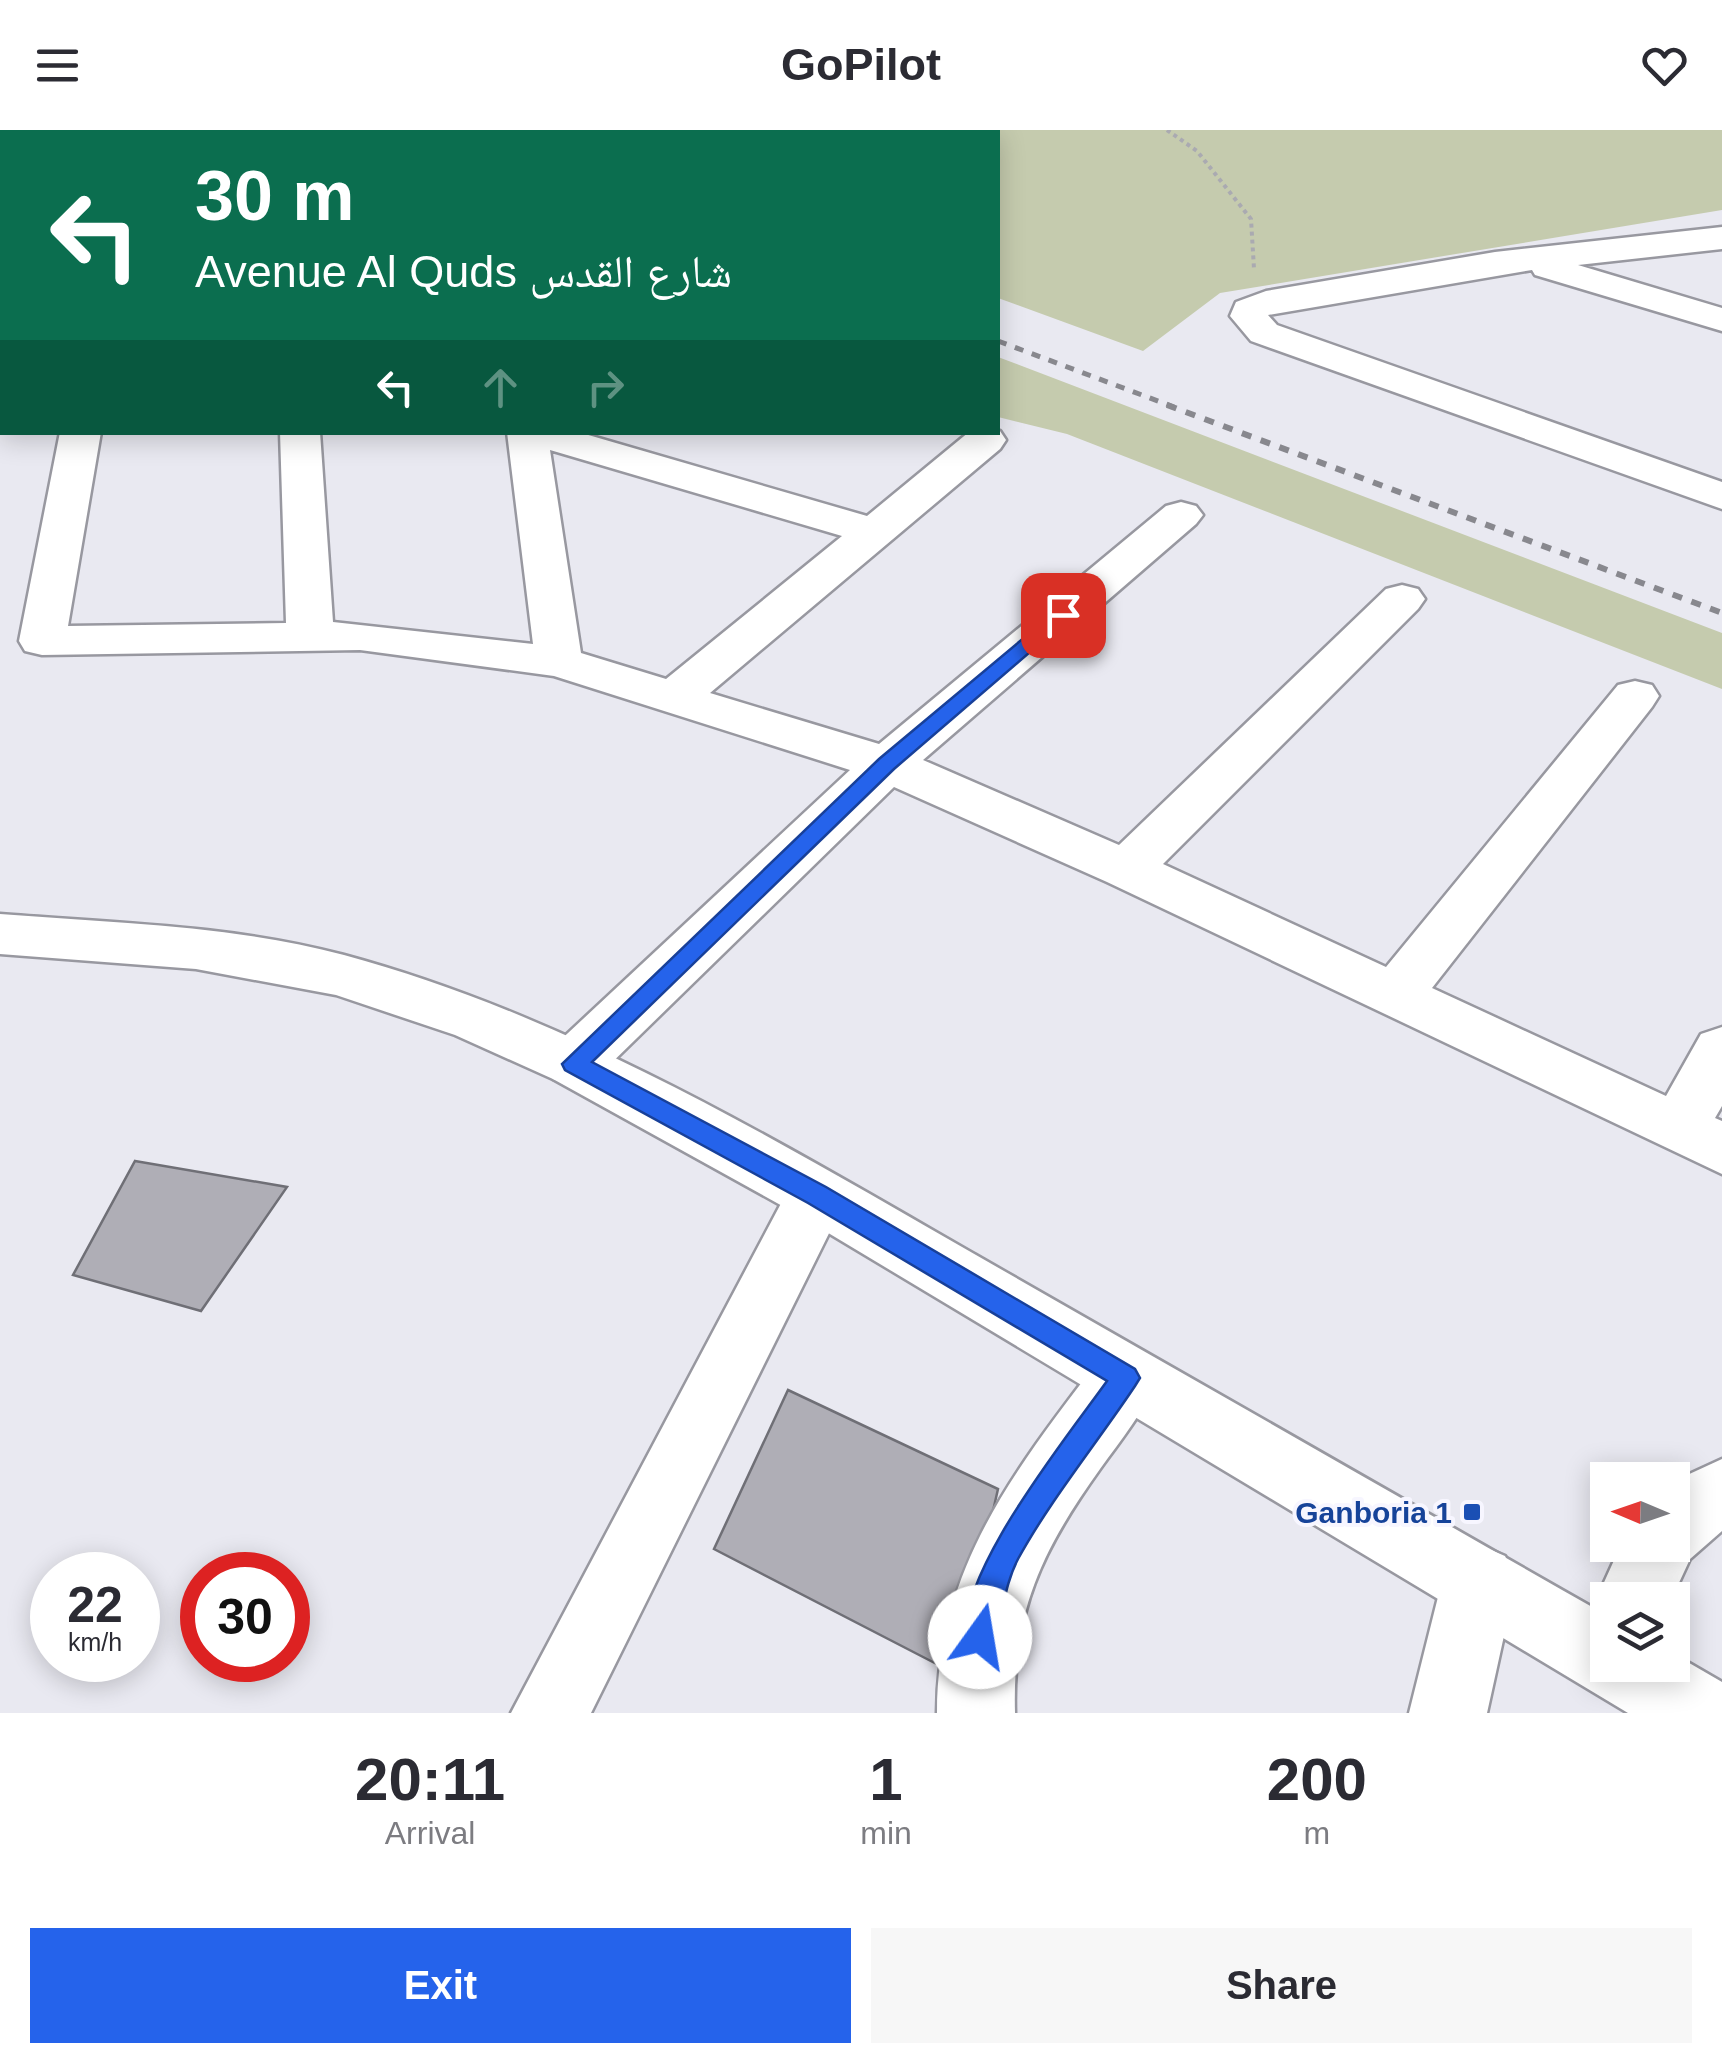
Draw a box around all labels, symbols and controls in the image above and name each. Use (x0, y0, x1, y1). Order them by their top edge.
icon: menu (30, 38, 85, 93)
icon: heart (1637, 38, 1692, 93)
text: GoPilot (781, 39, 941, 90)
text: 30 m (195, 157, 355, 235)
icon: left (30, 170, 160, 300)
text: Avenue Al Quds شارع القدس (195, 246, 732, 297)
icon: left (368, 360, 423, 415)
icon: ahead (473, 360, 528, 415)
icon: right (578, 360, 633, 415)
pin (1021, 573, 1106, 658)
icon: arrive (1036, 588, 1091, 643)
north arrow (1590, 1462, 1690, 1562)
map controls (1590, 1462, 1690, 1682)
place label: Ganboria 1 (1295, 1496, 1452, 1529)
marker: Ganboria 1 (1461, 1501, 1483, 1523)
speed limit sign: 30 (180, 1552, 310, 1682)
text: 22 (67, 1577, 123, 1633)
button: layers (1590, 1582, 1690, 1682)
position arrow (928, 1585, 1032, 1689)
text: km/h (68, 1628, 122, 1656)
text: 20:11 (355, 1746, 505, 1813)
text: 1 (869, 1746, 903, 1813)
text: 200 (1267, 1746, 1367, 1813)
text: Arrival (385, 1815, 475, 1851)
text: min (860, 1815, 912, 1851)
text: m (1304, 1815, 1330, 1851)
button: Exit (30, 1928, 851, 2043)
button: Share (871, 1928, 1692, 2043)

